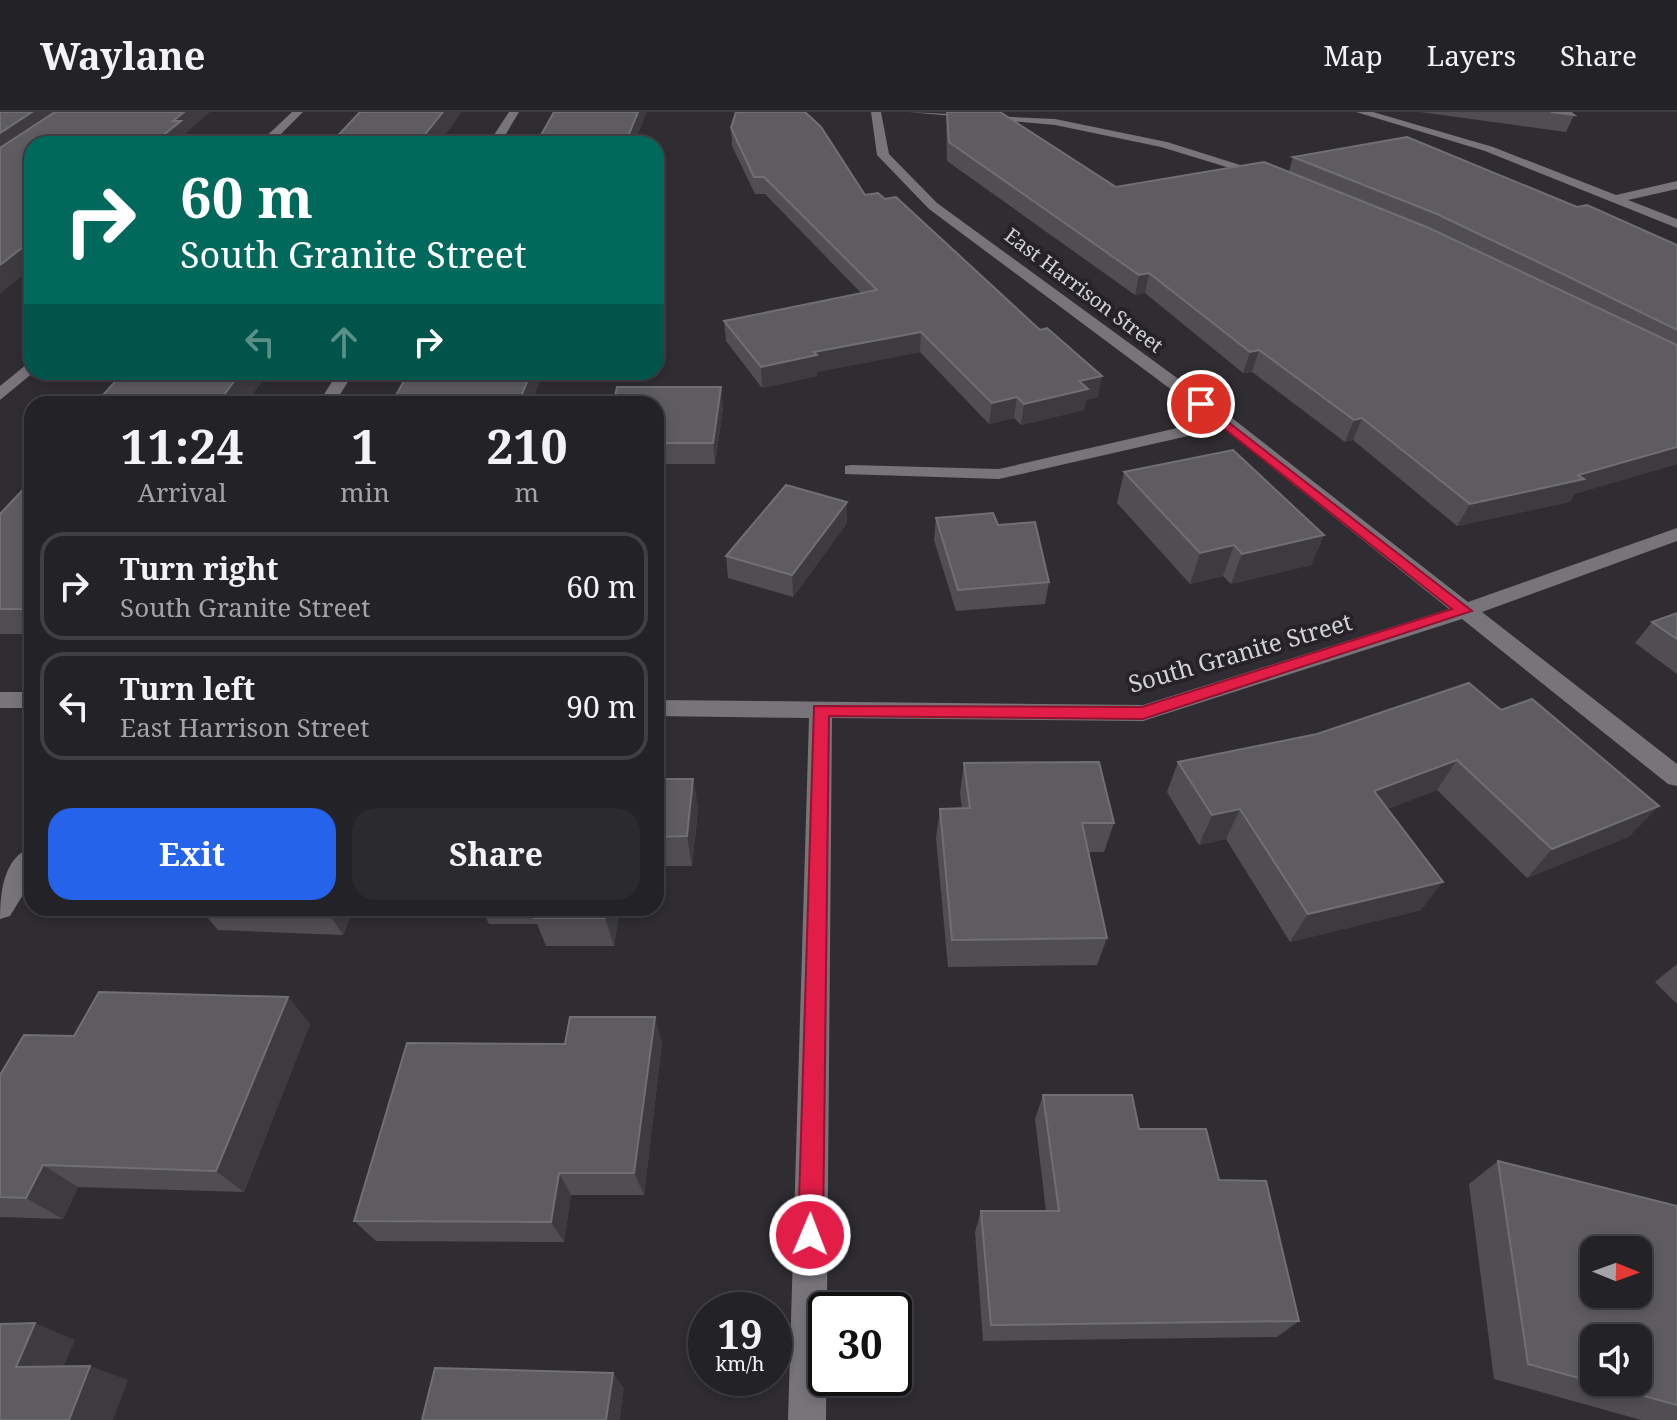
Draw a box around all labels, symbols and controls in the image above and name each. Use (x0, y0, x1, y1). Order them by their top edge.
text: Waylane (40, 29, 205, 81)
text: Map (1324, 36, 1383, 74)
text: Layers (1427, 36, 1516, 74)
text: Share (1560, 36, 1637, 74)
text: 60 m (180, 158, 313, 234)
icon: right (48, 168, 152, 272)
street label: East Harrison Street (999, 222, 1169, 358)
text: South Granite Street (180, 230, 527, 279)
icon: left (238, 320, 282, 364)
icon: ahead (322, 320, 366, 364)
icon: right (406, 320, 450, 364)
pin (1167, 370, 1235, 438)
icon: arrive (1179, 382, 1223, 426)
text: 11:24 (120, 413, 244, 478)
text: 1 (351, 413, 378, 478)
text: 210 (486, 413, 568, 478)
text: Arrival (138, 474, 226, 510)
text: min (340, 474, 390, 510)
text: m (515, 474, 539, 510)
text: Turn right (120, 548, 278, 589)
icon: right (52, 564, 96, 608)
text: 60 m (566, 566, 636, 607)
text: South Granite Street (120, 589, 370, 625)
street label: South Granite Street (1124, 604, 1356, 700)
text: Turn left (120, 668, 255, 709)
icon: left (52, 684, 96, 728)
text: 90 m (566, 686, 636, 727)
text: East Harrison Street (120, 709, 369, 745)
button: Exit (48, 808, 336, 900)
button: Share (352, 808, 640, 900)
position arrow (768, 1193, 852, 1277)
north arrow (1580, 1236, 1652, 1308)
map controls (1580, 1236, 1652, 1396)
speed limit sign: 30 (808, 1292, 912, 1396)
text: 19 (717, 1306, 763, 1361)
button: sound (1580, 1324, 1652, 1396)
text: km/h (715, 1350, 765, 1377)

